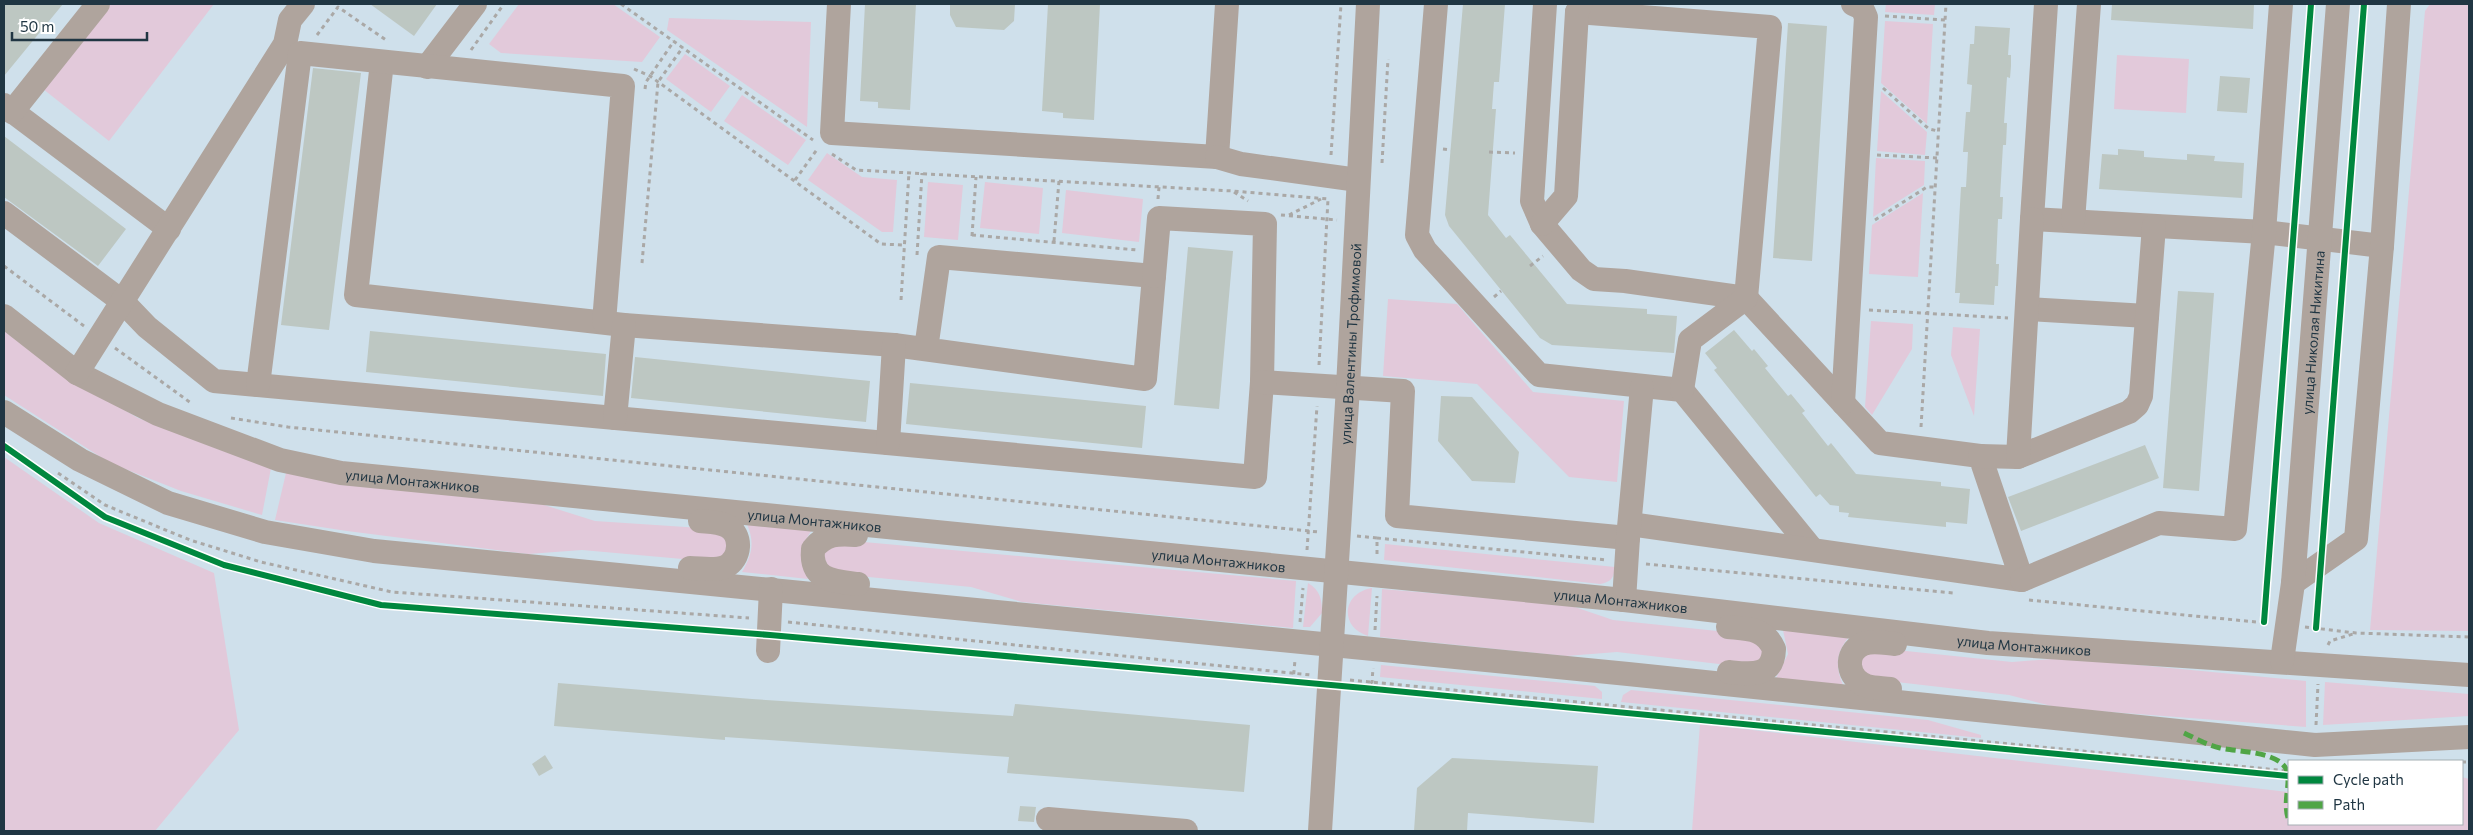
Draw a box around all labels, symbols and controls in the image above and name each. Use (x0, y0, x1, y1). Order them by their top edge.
scale bar (12, 10, 148, 42)
text: 50 m (20, 17, 54, 35)
street label: улица Валентины Трофимовой (1336, 243, 1364, 445)
street label: улица Николая Никитина (2298, 250, 2327, 415)
street label: улица Монтажников (345, 465, 480, 495)
street label: улица Монтажников (747, 505, 882, 535)
street label: улица Монтажников (1151, 545, 1286, 575)
street label: улица Монтажников (1553, 585, 1688, 616)
street label: улица Монтажников (1956, 631, 2092, 658)
legend (2288, 760, 2463, 825)
text: Cycle path (2333, 770, 2404, 788)
text: Path (2333, 795, 2365, 813)

